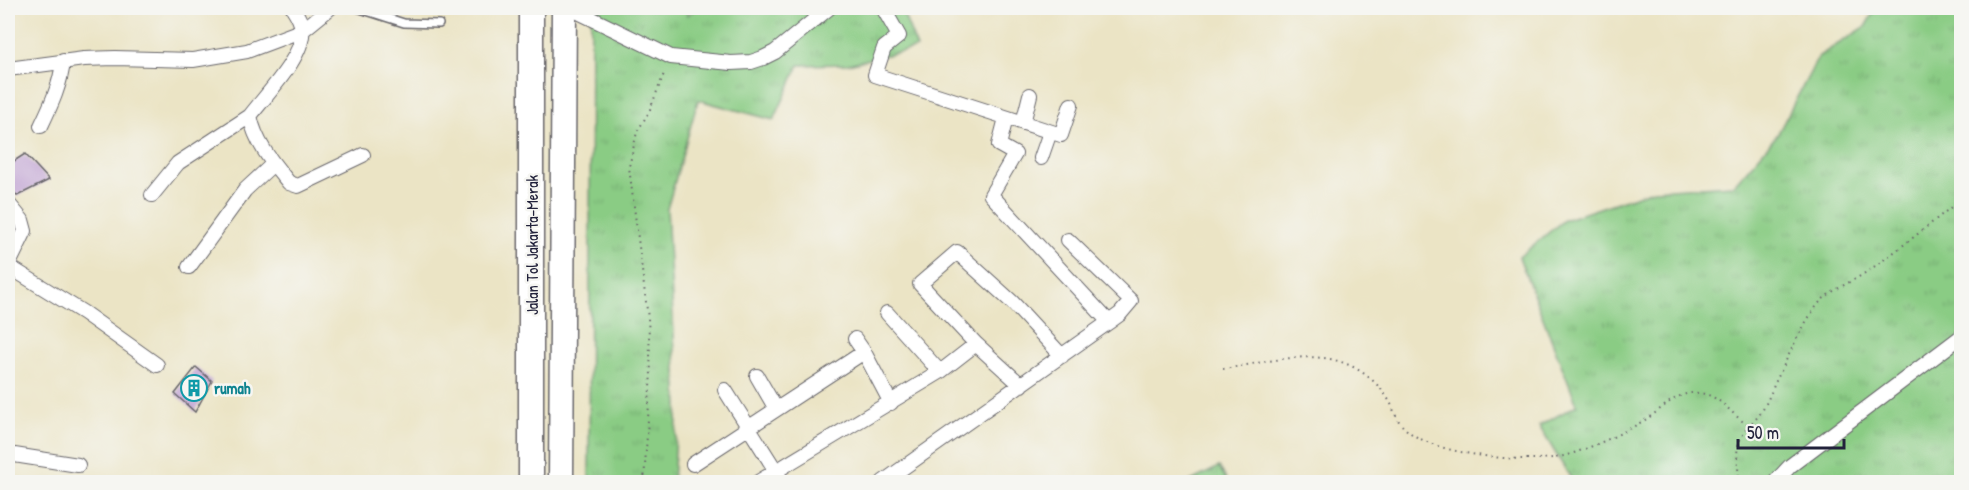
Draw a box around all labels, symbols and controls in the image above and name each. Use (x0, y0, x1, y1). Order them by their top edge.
street label: Jalan Tol Jakarta–Merak (521, 175, 543, 315)
building icon: rumah (179, 373, 209, 403)
place label: rumah (214, 377, 251, 399)
scale bar (1738, 412, 1844, 450)
text: 50 m (1747, 420, 1779, 445)

